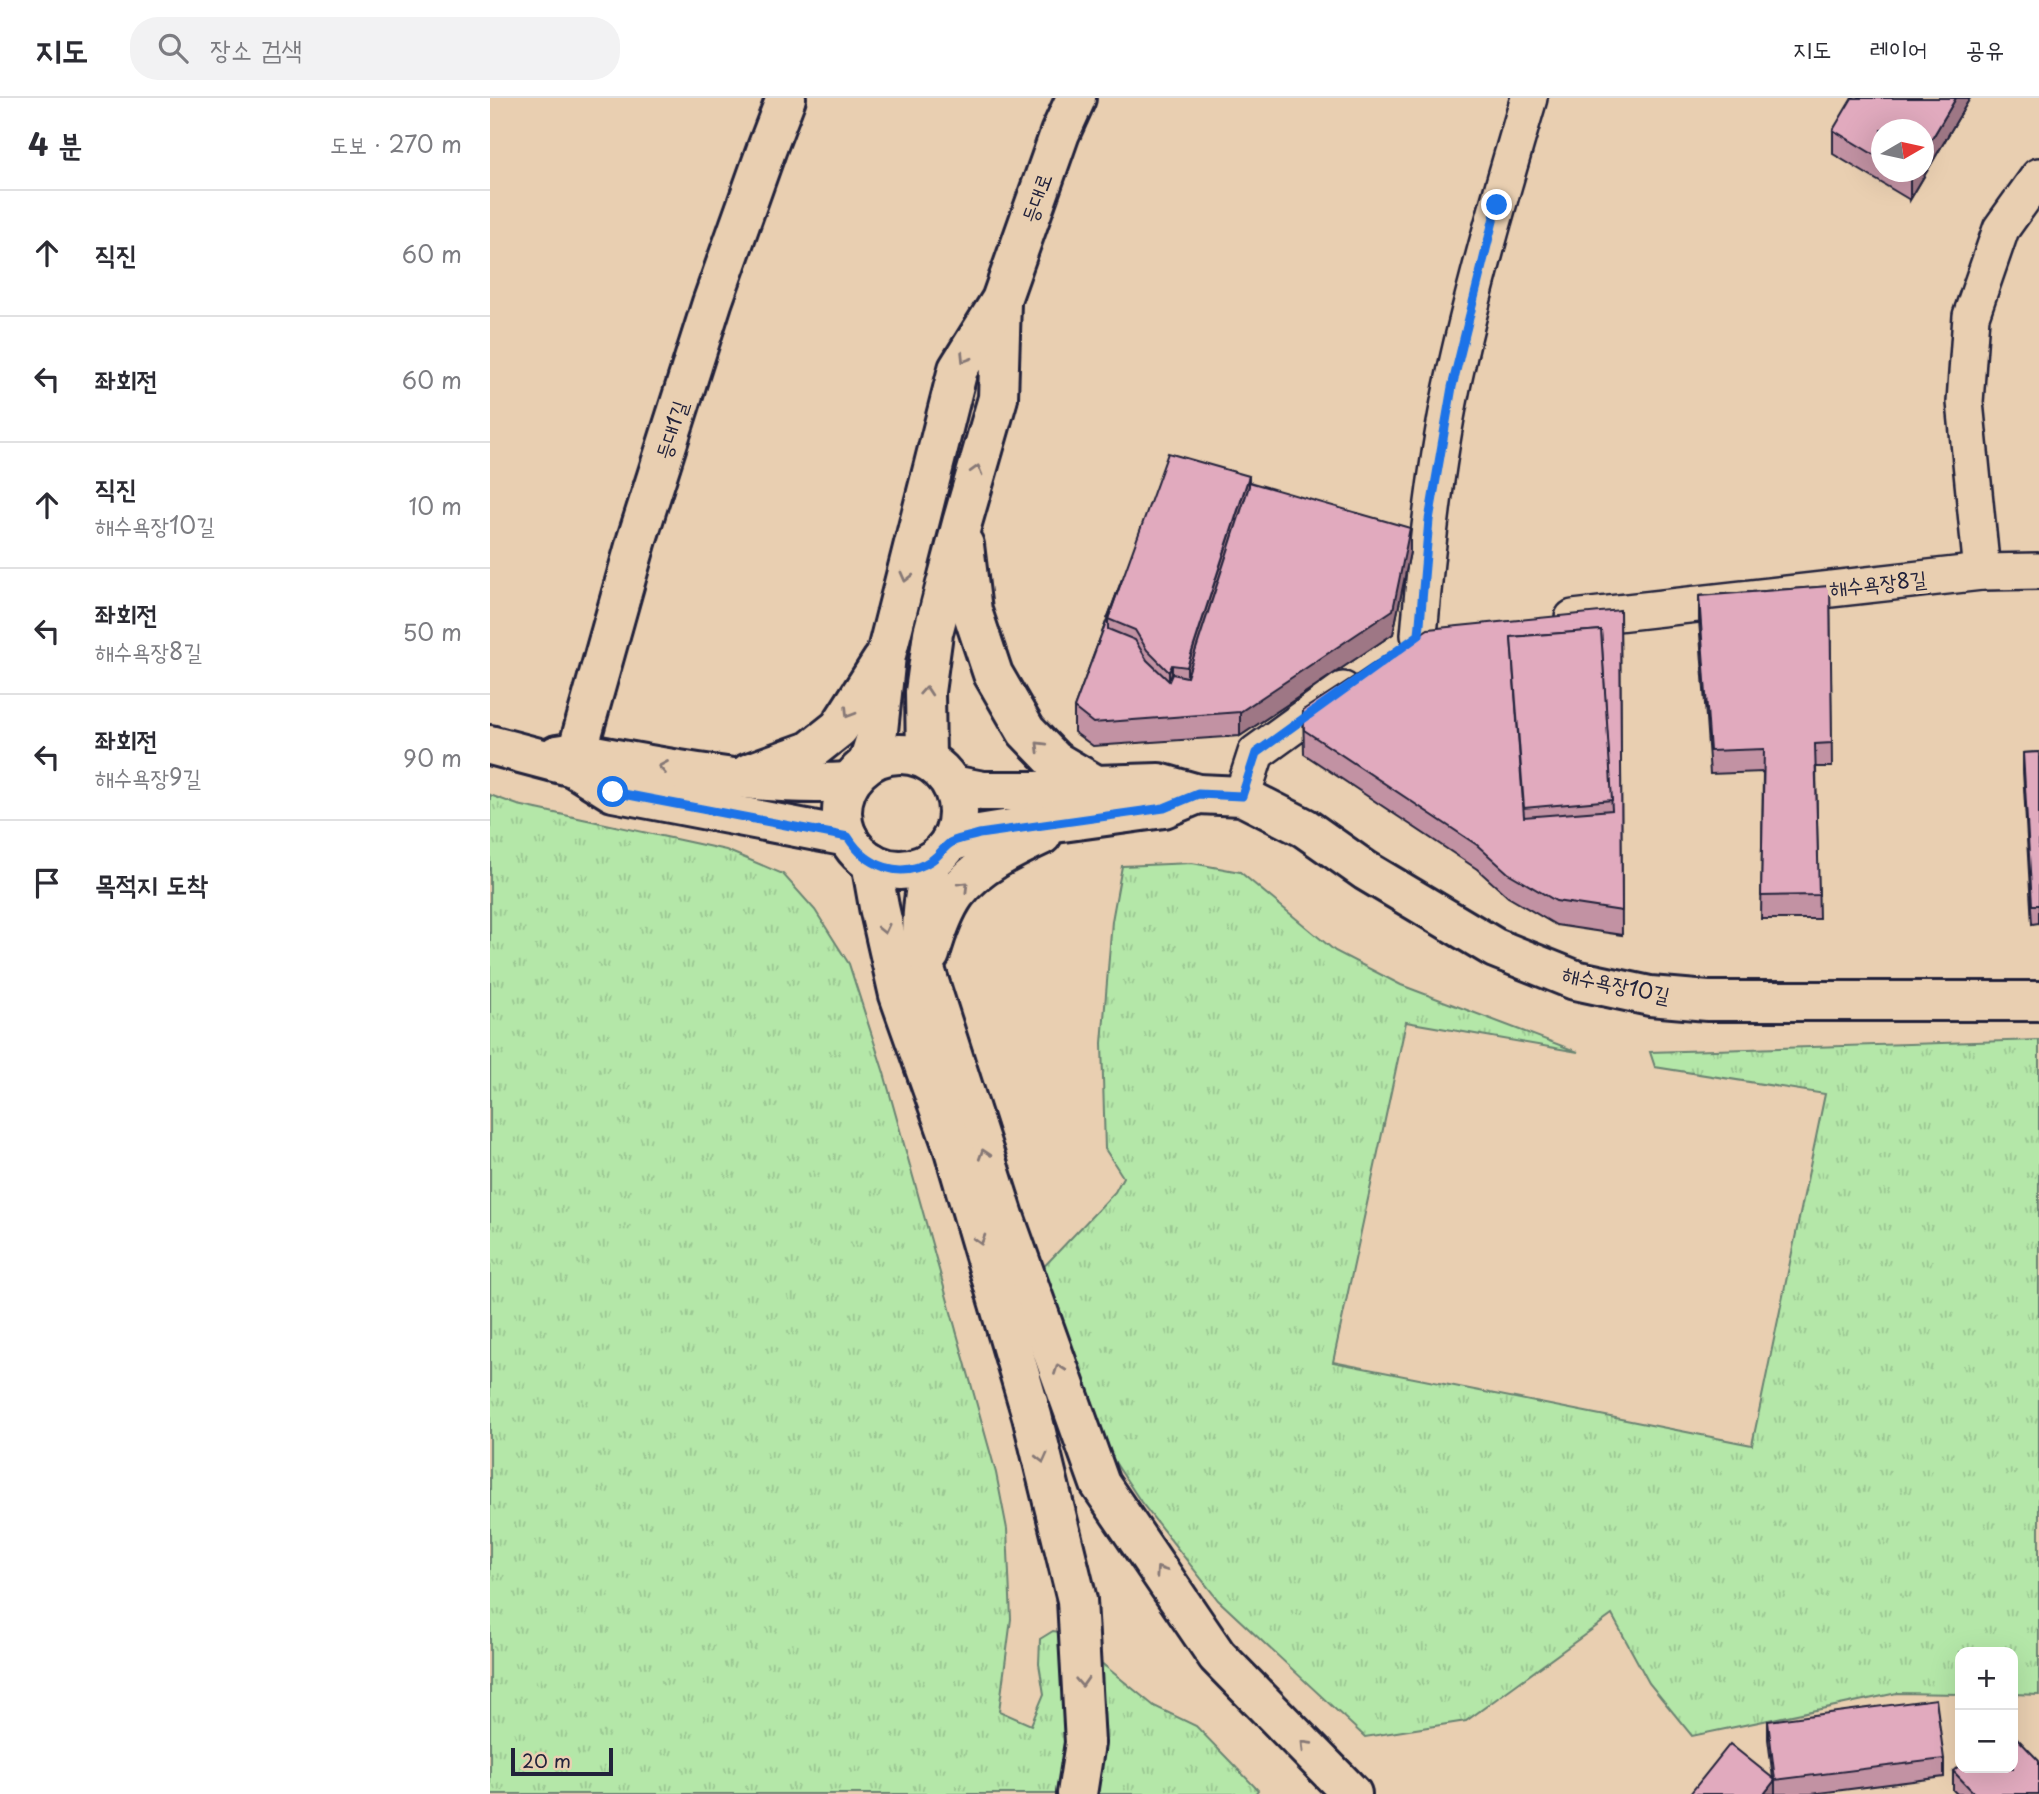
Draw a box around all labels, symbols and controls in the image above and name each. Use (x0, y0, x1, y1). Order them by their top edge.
search box (130, 17, 620, 80)
text: 지도 (35, 23, 88, 73)
icon: search (154, 29, 192, 67)
text: 장소 검색 (210, 29, 302, 68)
text: 지도 (1793, 30, 1831, 66)
text: 레이어 (1869, 30, 1927, 66)
text: 공유 (1965, 30, 2004, 66)
north arrow (1871, 119, 1934, 182)
text: 4 분 (28, 121, 82, 166)
text: 도보 · 270 m (330, 126, 462, 161)
street label: 등대로 (1011, 168, 1059, 227)
route end (1481, 189, 1512, 220)
icon: ahead (28, 234, 66, 272)
text: 직진 (95, 234, 137, 273)
text: 60 m (402, 236, 462, 271)
one-way arrow (961, 350, 974, 363)
icon: left (28, 360, 66, 398)
text: 좌회전 (95, 360, 158, 399)
text: 60 m (402, 362, 462, 397)
street label: 등대1길 (646, 396, 695, 463)
one-way arrow (969, 464, 983, 476)
text: 직진 (95, 468, 137, 507)
icon: ahead (28, 486, 66, 524)
text: 10 m (408, 488, 462, 523)
text: 해수욕장10길 (95, 507, 215, 542)
street label: 해수욕장8길 (1828, 561, 1928, 603)
one-way arrow (900, 571, 914, 583)
text: 좌회전 (95, 594, 158, 633)
icon: left (28, 612, 66, 650)
text: 50 m (402, 614, 462, 649)
text: 해수욕장8길 (95, 633, 202, 668)
one-way arrow (918, 685, 933, 696)
one-way arrow (844, 705, 857, 718)
text: 좌회전 (95, 720, 158, 759)
icon: left (28, 738, 66, 776)
text: 90 m (403, 740, 462, 775)
one-way arrow (1036, 741, 1049, 754)
text: 해수욕장9길 (95, 759, 201, 794)
one-way arrow (657, 760, 669, 775)
route start (597, 776, 628, 807)
icon: arrive (28, 864, 66, 902)
text: 목적지 도착 (95, 864, 208, 903)
one-way arrow (956, 882, 969, 895)
one-way arrow (876, 923, 890, 935)
street label: 해수욕장10길 (1560, 956, 1673, 1010)
one-way arrow (978, 1149, 993, 1161)
one-way arrow (972, 1234, 986, 1246)
one-way arrow (1053, 1364, 1067, 1376)
one-way arrow (1034, 1452, 1049, 1464)
one-way arrow (1155, 1566, 1168, 1579)
map controls (1955, 1647, 2018, 1773)
button: + (1955, 1647, 2018, 1710)
one-way arrow (1074, 1676, 1089, 1687)
button: − (1955, 1710, 2018, 1773)
one-way arrow (1300, 1740, 1313, 1753)
scale bar (511, 1745, 612, 1777)
text: 20 m (522, 1746, 571, 1774)

